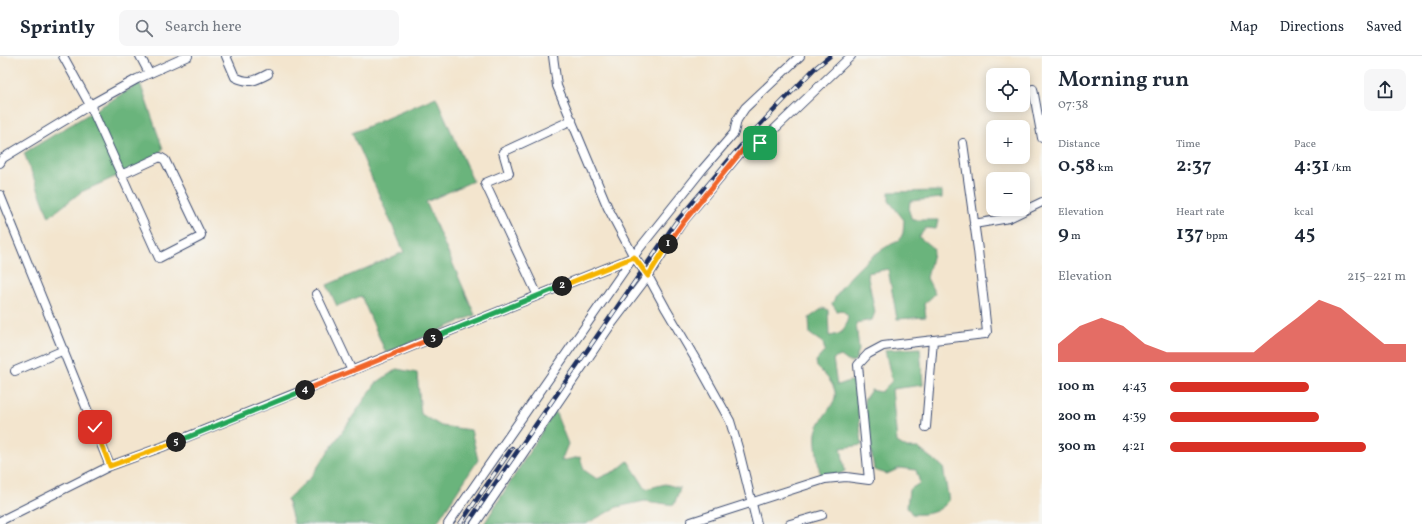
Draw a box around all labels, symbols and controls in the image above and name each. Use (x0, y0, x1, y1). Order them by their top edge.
search box (119, 10, 399, 46)
text: Sprintly (20, 15, 95, 41)
icon: search (133, 17, 155, 39)
text: Search here (165, 17, 242, 38)
text: Map (1230, 18, 1258, 37)
text: Directions (1280, 18, 1344, 37)
text: Saved (1366, 18, 1402, 37)
text: Morning run (1058, 65, 1189, 96)
map controls (986, 68, 1030, 216)
button: locate (986, 68, 1030, 112)
button: share (1364, 69, 1406, 111)
text: 07:38 (1058, 96, 1088, 114)
button: + (986, 120, 1030, 164)
pin (743, 126, 777, 160)
icon: arrive (749, 132, 771, 154)
text: Distance (1058, 137, 1100, 152)
text: Time (1176, 137, 1200, 152)
text: Pace (1294, 137, 1316, 152)
text: 0.58 (1058, 152, 1095, 180)
text: 2:37 (1176, 152, 1212, 180)
text: 4:31 (1294, 152, 1330, 180)
text: km (1095, 161, 1113, 176)
text: /km (1330, 161, 1351, 176)
button: − (986, 172, 1030, 216)
text: Elevation (1058, 205, 1104, 220)
text: Heart rate (1176, 205, 1225, 220)
text: kcal (1294, 205, 1314, 220)
text: 9 (1058, 220, 1069, 248)
text: 137 (1176, 220, 1204, 248)
text: 45 (1294, 220, 1315, 248)
text: m (1069, 229, 1081, 244)
text: bpm (1204, 229, 1228, 244)
pin: 1 (658, 234, 678, 254)
text: 1 (666, 236, 670, 251)
text: Elevation (1058, 268, 1112, 286)
text: 215–221 m (1347, 268, 1406, 286)
pin: 2 (552, 276, 572, 296)
text: 2 (559, 278, 565, 293)
pin: 3 (423, 328, 443, 348)
text: 3 (430, 330, 436, 345)
text: 100 m (1058, 378, 1095, 396)
text: 4:43 (1122, 378, 1147, 396)
pin: 4 (295, 380, 315, 400)
text: 4 (302, 382, 308, 397)
text: 200 m (1058, 408, 1096, 426)
text: 4:39 (1122, 408, 1146, 426)
pin (78, 410, 112, 444)
icon: check (84, 416, 106, 438)
pin: 5 (166, 432, 186, 452)
text: 5 (173, 434, 179, 449)
text: 300 m (1058, 438, 1096, 456)
text: 4:21 (1122, 438, 1145, 456)

